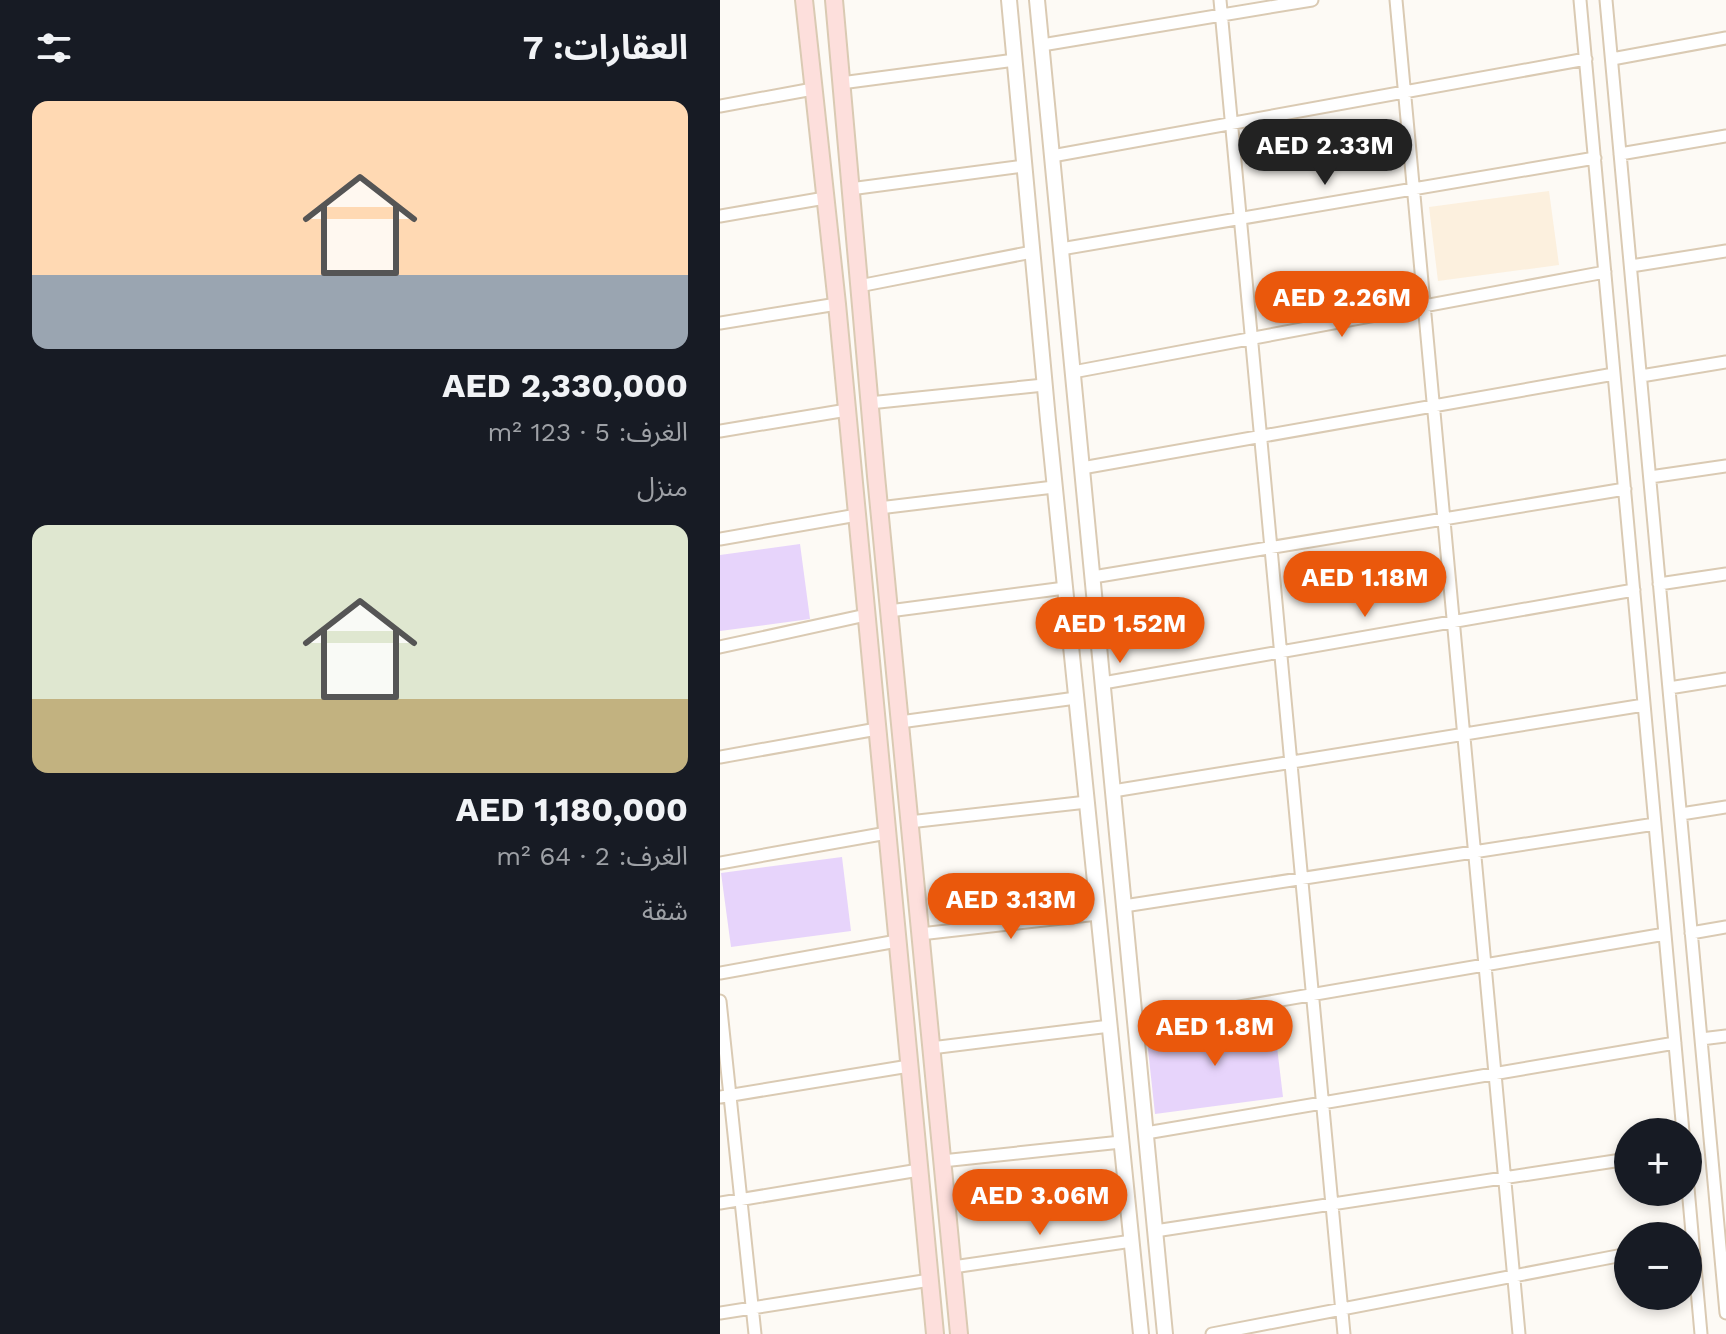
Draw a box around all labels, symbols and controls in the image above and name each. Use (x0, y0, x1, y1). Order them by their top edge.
icon: filters (32, 26, 76, 70)
text: العقارات: 7 (523, 27, 688, 67)
pin: AED 2.33M (1233, 119, 1417, 187)
text: AED 2.33M (1256, 130, 1394, 160)
icon: home (288, 153, 432, 297)
pin: AED 2.26M (1250, 271, 1434, 339)
text: AED 2.26M (1273, 282, 1411, 312)
text: AED 2,330,000 (442, 365, 688, 405)
text: الغرف: 5 · 123 m² (487, 417, 688, 447)
text: منزل (637, 472, 688, 502)
pin: AED 1.18M (1273, 551, 1457, 619)
text: AED 1.18M (1301, 562, 1429, 592)
icon: home (288, 577, 432, 721)
pin: AED 1.52M (1028, 597, 1212, 665)
text: AED 1.52M (1054, 608, 1186, 638)
text: AED 1,180,000 (456, 789, 688, 829)
text: الغرف: 2 · 64 m² (496, 841, 688, 871)
pin: AED 3.13M (919, 873, 1103, 941)
text: AED 3.13M (946, 884, 1076, 914)
text: شقة (642, 896, 688, 926)
pin: AED 1.8M (1132, 1000, 1298, 1068)
text: AED 1.8M (1156, 1011, 1274, 1041)
map controls (1614, 1118, 1702, 1310)
button: + (1614, 1118, 1702, 1206)
pin: AED 3.06M (948, 1169, 1132, 1237)
text: AED 3.06M (970, 1180, 1110, 1210)
button: − (1614, 1222, 1702, 1310)

